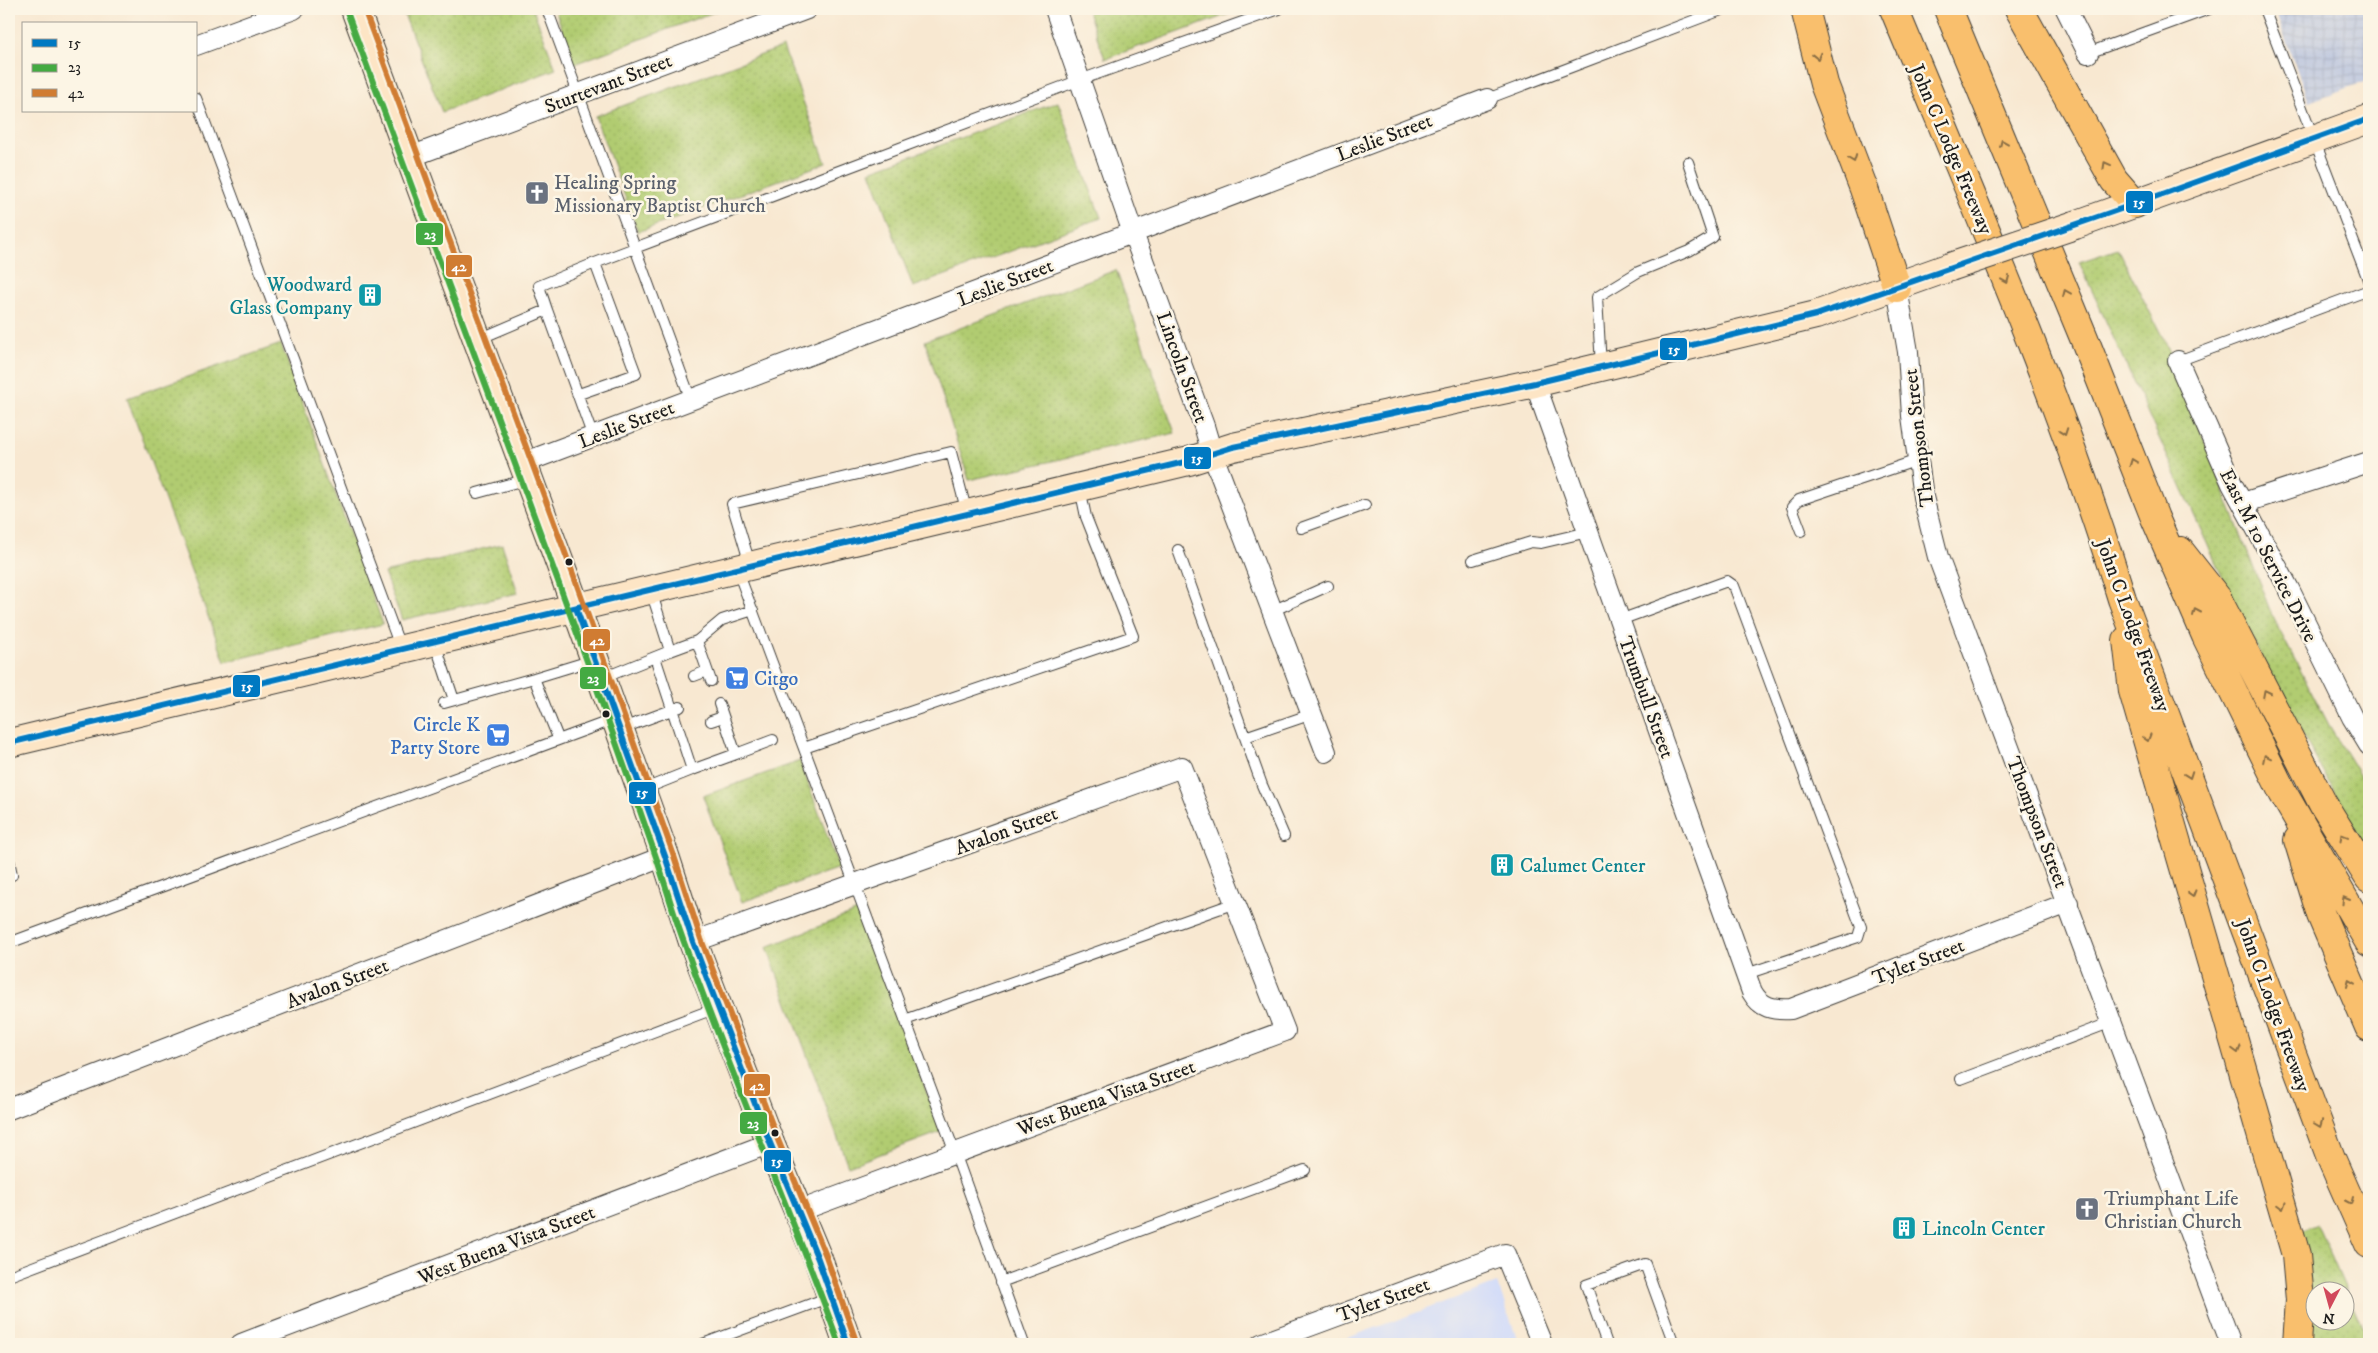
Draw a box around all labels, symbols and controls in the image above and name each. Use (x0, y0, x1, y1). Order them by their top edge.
legend (22, 22, 198, 112)
text: 15 (68, 34, 81, 53)
street label: Sturtevant Street (541, 49, 676, 120)
one-way arrow (1811, 52, 1822, 61)
text: 23 (68, 58, 81, 77)
street label: John C Lodge Freeway (1903, 59, 1998, 239)
text: 42 (68, 84, 85, 103)
street label: Leslie Street (1333, 109, 1436, 168)
one-way arrow (1999, 139, 2010, 148)
one-way arrow (1847, 154, 1857, 163)
one-way arrow (2102, 161, 2112, 170)
place label: Healing Spring Missionary Baptist Church (554, 171, 766, 219)
church icon: Healing Spring Missionary Baptist Church (524, 180, 550, 206)
line badge: 15 (2125, 190, 2154, 214)
text: 15 (2133, 194, 2145, 212)
line badge: 23 (415, 222, 444, 246)
text: 23 (424, 226, 436, 244)
line badge: 42 (445, 254, 473, 278)
street label: Leslie Street (954, 254, 1057, 313)
text: 42 (451, 258, 468, 276)
place label: Woodward Glass Company (229, 273, 353, 321)
one-way arrow (2000, 275, 2010, 284)
building icon: Woodward Glass Company (357, 282, 383, 308)
one-way arrow (2061, 289, 2072, 298)
street label: Lincoln Street (1150, 309, 1213, 426)
line badge: 15 (1659, 337, 1688, 361)
text: 15 (1668, 341, 1680, 359)
street label: Thompson Street (1899, 367, 1940, 508)
street label: Leslie Street (575, 396, 678, 455)
one-way arrow (2058, 427, 2068, 436)
line badge: 15 (1183, 446, 1212, 470)
text: 15 (1191, 450, 1203, 468)
one-way arrow (2128, 458, 2139, 467)
street label: East M 10 Service Drive (2213, 465, 2322, 646)
street label: John C Lodge Freeway (2089, 534, 2176, 716)
unlabelled marker (564, 557, 574, 567)
one-way arrow (2191, 608, 2202, 617)
line badge: 42 (582, 628, 611, 652)
text: 42 (589, 632, 606, 650)
street label: Trumbull Street (1612, 633, 1679, 762)
supermarket icon: Citgo (724, 665, 750, 691)
line badge: 23 (579, 666, 607, 690)
place label: Citgo (754, 667, 798, 692)
text: 23 (587, 670, 599, 688)
line badge: 15 (232, 674, 261, 698)
text: 15 (241, 678, 253, 696)
one-way arrow (2262, 690, 2272, 699)
unlabelled marker (601, 709, 611, 719)
place label: Circle K Party Store (390, 713, 480, 761)
supermarket icon: Circle K Party Store (485, 722, 511, 748)
one-way arrow (2141, 733, 2151, 741)
street label: Thompson Street (2000, 753, 2073, 892)
one-way arrow (2262, 754, 2272, 763)
one-way arrow (2183, 770, 2193, 779)
line badge: 15 (628, 781, 657, 805)
text: 15 (636, 784, 648, 802)
street label: Avalon Street (952, 801, 1061, 862)
one-way arrow (2340, 833, 2349, 842)
building icon: Calumet Center (1489, 852, 1515, 878)
place label: Calumet Center (1520, 854, 1646, 879)
one-way arrow (2186, 889, 2196, 897)
one-way arrow (2341, 897, 2351, 906)
street label: John C Lodge Freeway (2229, 914, 2316, 1096)
street label: Tyler Street (1869, 933, 1968, 991)
street label: Avalon Street (283, 953, 392, 1015)
one-way arrow (2346, 979, 2356, 987)
one-way arrow (2232, 1045, 2242, 1053)
street label: West Buena Vista Street (1013, 1055, 1199, 1143)
line badge: 42 (743, 1073, 771, 1097)
text: 42 (749, 1077, 766, 1095)
line badge: 23 (739, 1111, 768, 1135)
text: 23 (747, 1115, 759, 1133)
one-way arrow (2313, 1120, 2323, 1128)
unlabelled marker (770, 1128, 780, 1138)
line badge: 15 (763, 1149, 792, 1173)
text: 15 (771, 1153, 783, 1171)
place label: Triumphant Life Christian Church (2104, 1187, 2242, 1235)
church icon: Triumphant Life Christian Church (2074, 1196, 2100, 1222)
one-way arrow (2344, 1196, 2355, 1205)
street label: West Buena Vista Street (414, 1200, 599, 1291)
one-way arrow (2276, 1202, 2287, 1210)
building icon: Lincoln Center (1891, 1215, 1917, 1241)
place label: Lincoln Center (1922, 1217, 2046, 1242)
street label: Tyler Street (1334, 1272, 1433, 1329)
north arrow (2306, 1280, 2356, 1330)
text: N (2322, 1308, 2335, 1327)

